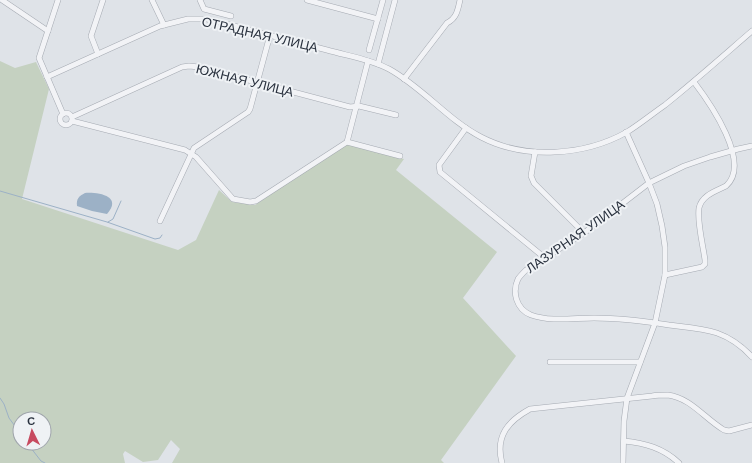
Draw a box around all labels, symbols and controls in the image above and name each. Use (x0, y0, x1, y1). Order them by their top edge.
street label: ОТРАДНАЯ УЛИЦА (200, 14, 320, 55)
street label: ЮЖНАЯ УЛИЦА (195, 61, 295, 100)
street label: ЛАЗУРНАЯ УЛИЦА (523, 197, 628, 276)
north arrow (12, 411, 52, 451)
text: С (27, 415, 36, 427)

